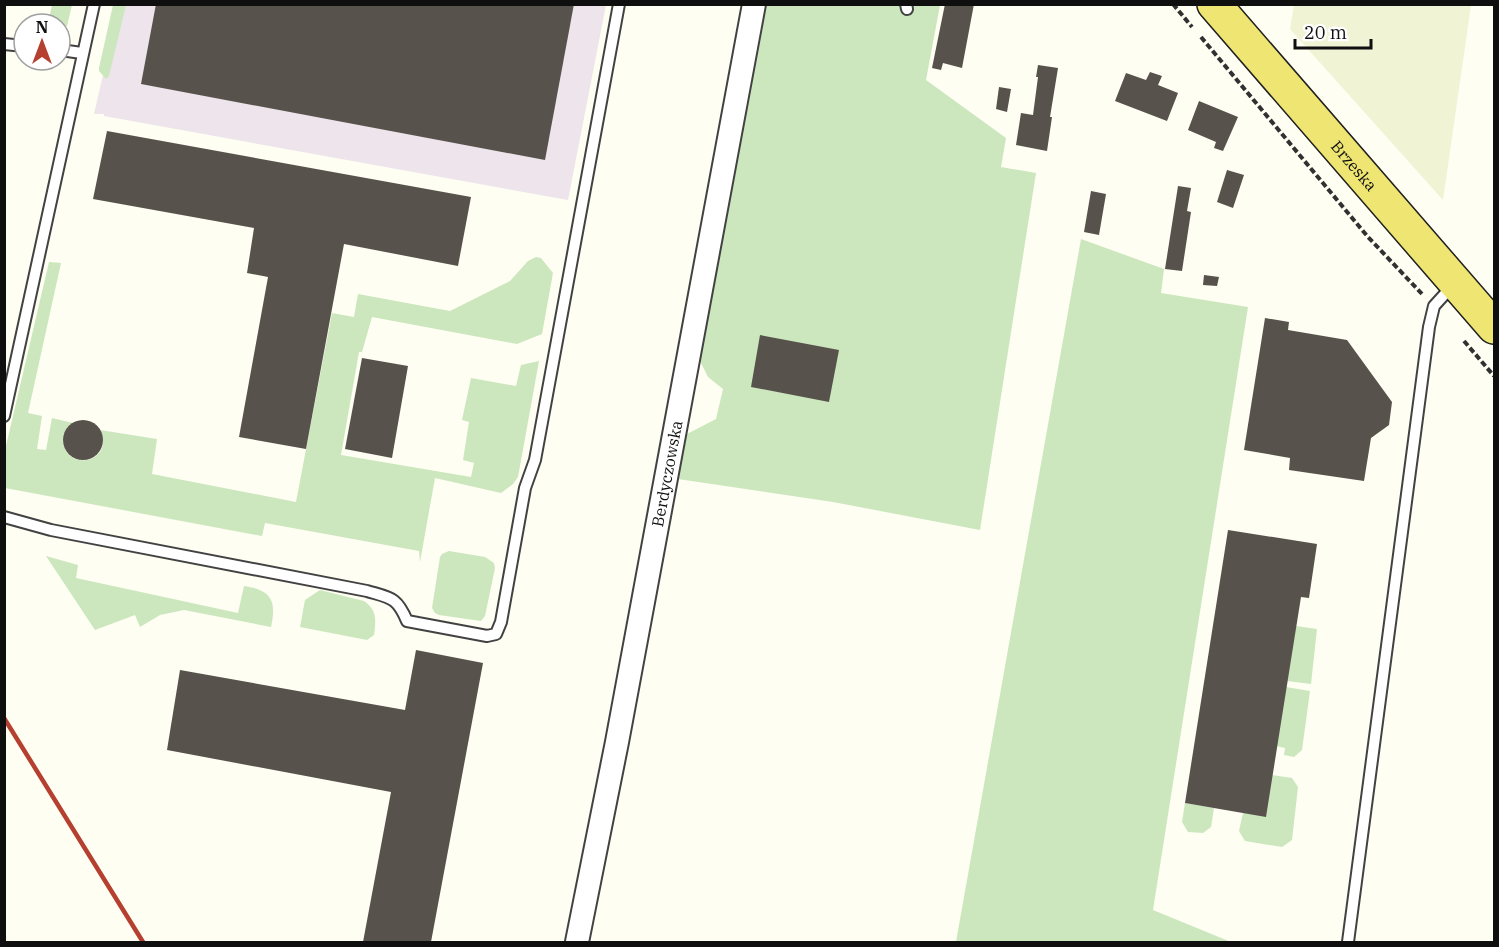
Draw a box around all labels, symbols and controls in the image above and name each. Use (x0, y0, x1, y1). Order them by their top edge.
north arrow (12, 12, 72, 72)
scale bar (1295, 12, 1372, 50)
text: N (36, 17, 48, 37)
text: 20 m (1304, 21, 1347, 44)
street label: Brzeska (1327, 136, 1382, 195)
street label: Berdyczowska (647, 418, 687, 528)

